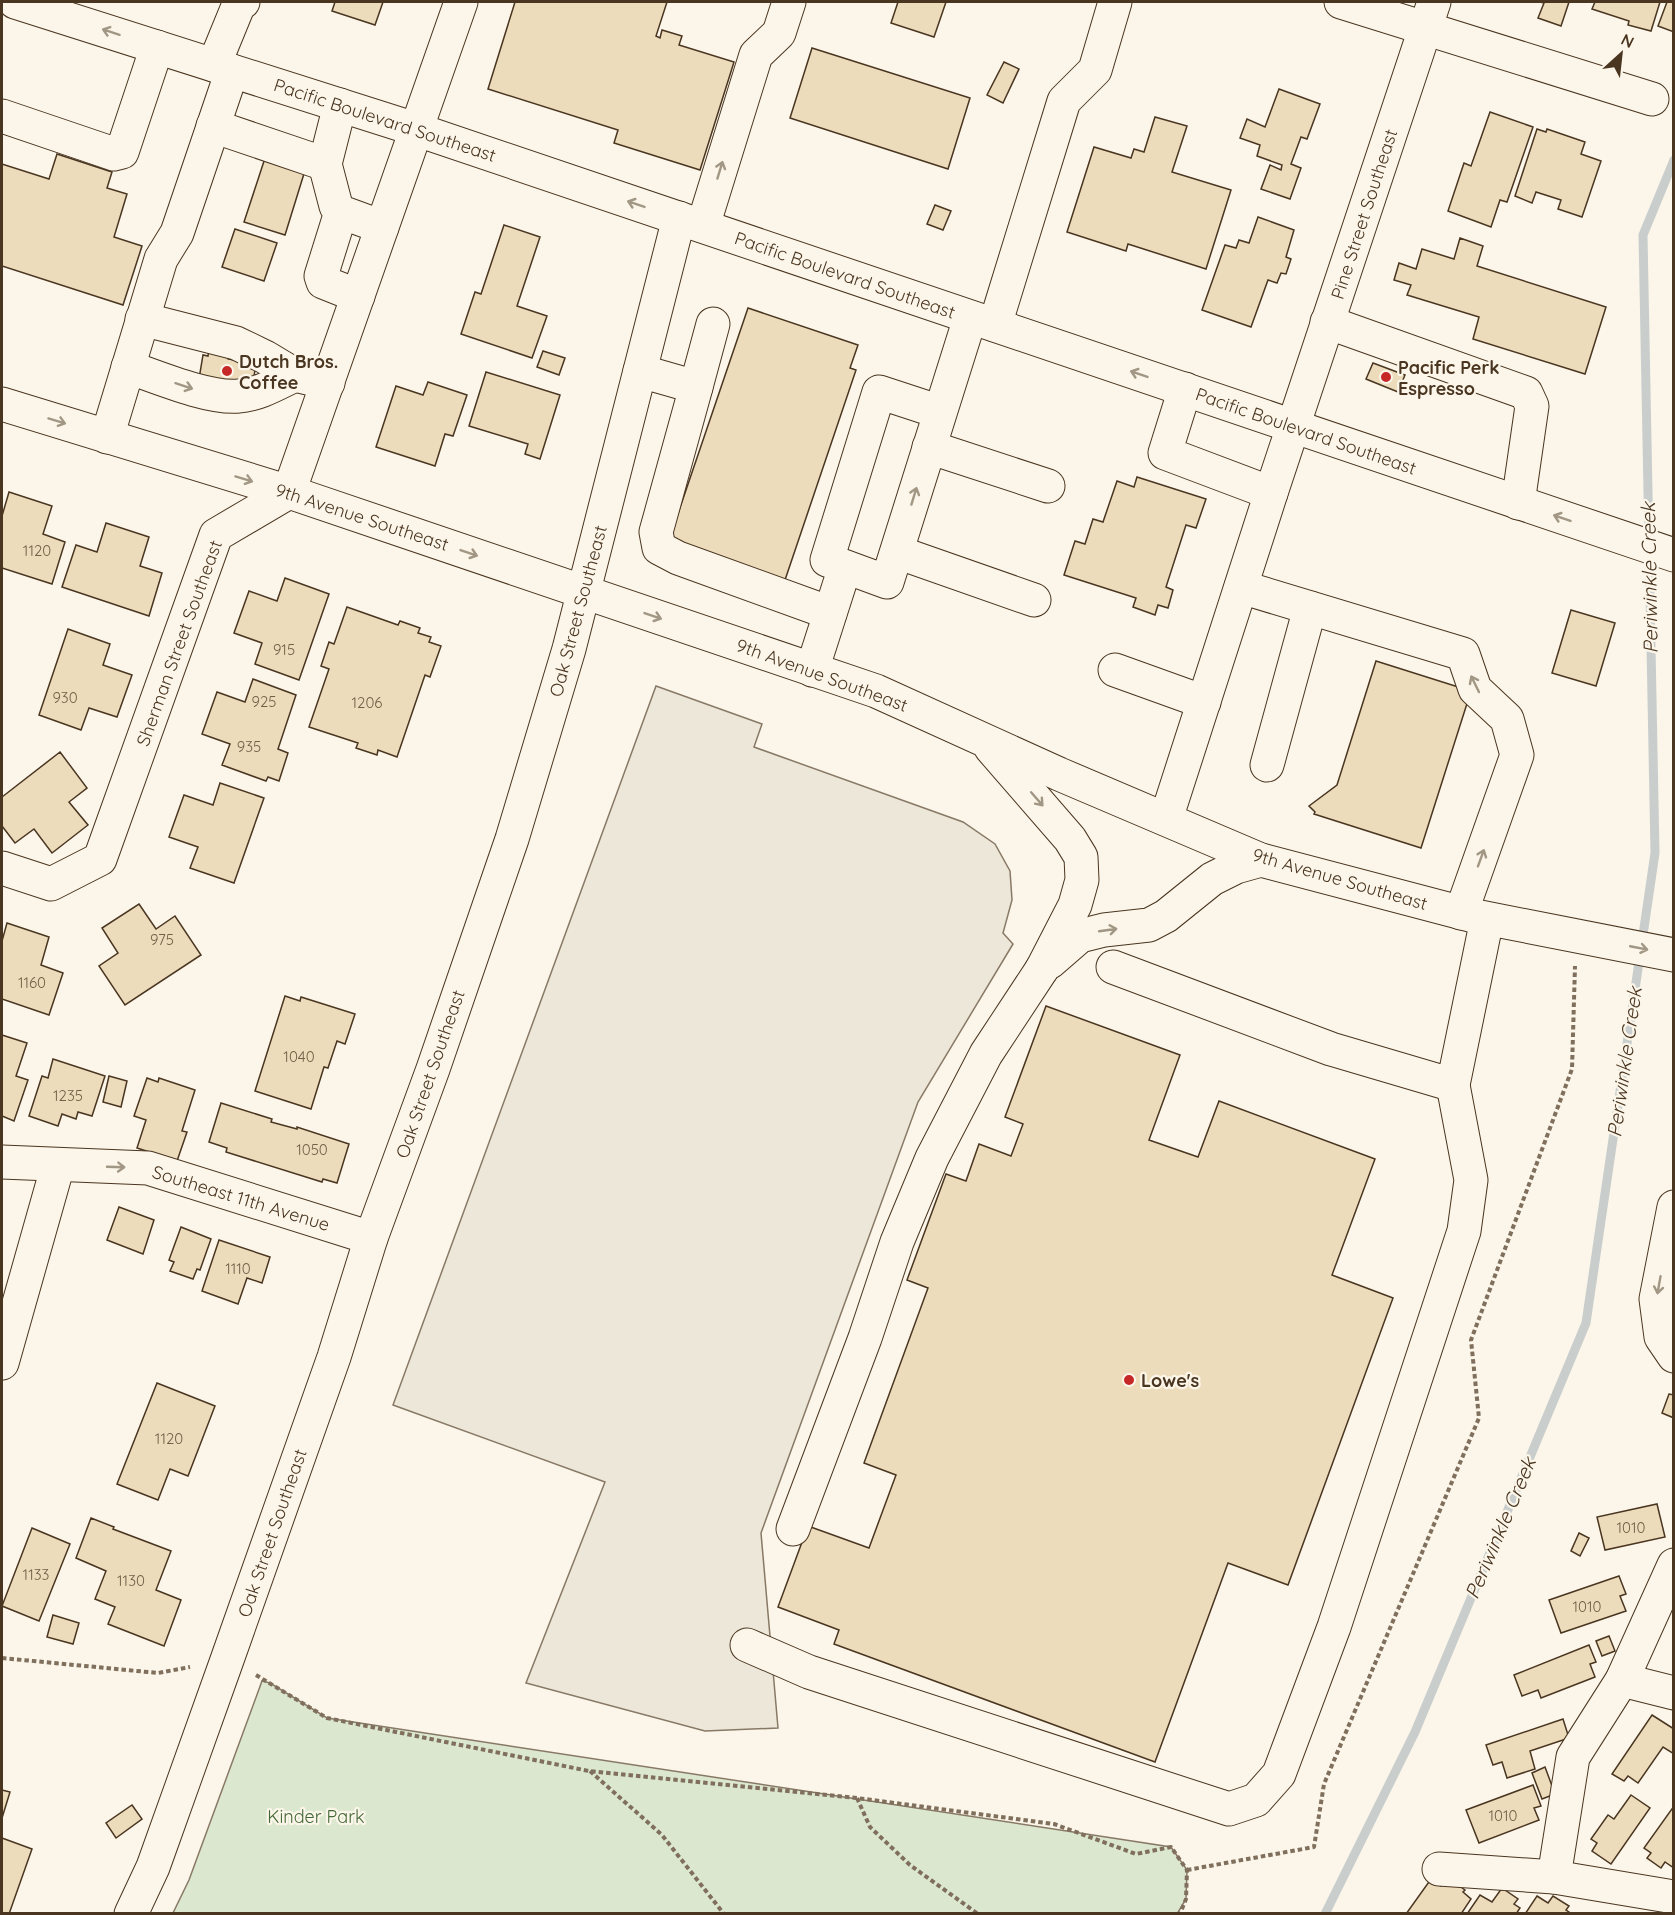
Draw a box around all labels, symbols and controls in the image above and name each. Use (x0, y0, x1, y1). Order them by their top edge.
north arrow (1591, 24, 1651, 84)
one-way arrow (102, 26, 121, 37)
text: N (1618, 29, 1638, 52)
street label: Pacific Boulevard Southeast (271, 73, 499, 167)
street label: Pine Street Southeast (1326, 126, 1402, 302)
one-way arrow (715, 161, 726, 180)
one-way arrow (627, 197, 646, 208)
street label: Pacific Boulevard Southeast (732, 226, 958, 324)
place label: Dutch Bros. Coffee (239, 350, 338, 394)
place label: Pacific Perk Espresso (1398, 356, 1500, 400)
marker: Dutch Bros. Coffee (220, 364, 234, 378)
one-way arrow (1130, 368, 1149, 379)
marker: Pacific Perk Espresso (1379, 370, 1393, 384)
one-way arrow (174, 381, 193, 392)
street label: Pacific Boulevard Southeast (1193, 382, 1419, 480)
one-way arrow (47, 417, 66, 428)
one-way arrow (234, 474, 253, 485)
street label: 9th Avenue Southeast (272, 478, 452, 556)
one-way arrow (909, 487, 920, 506)
water label: Periwinkle Creek (1635, 500, 1663, 654)
one-way arrow (1553, 512, 1572, 523)
street label: Oak Street Southeast (544, 523, 612, 699)
street label: Sherman Street Southeast (131, 537, 227, 749)
house number: 1120 (23, 541, 51, 560)
one-way arrow (459, 549, 478, 560)
one-way arrow (643, 612, 662, 623)
street label: 9th Avenue Southeast (733, 633, 911, 717)
house number: 915 (273, 640, 295, 659)
one-way arrow (1468, 675, 1480, 693)
house number: 930 (52, 688, 78, 707)
house number: 925 (252, 692, 276, 711)
house number: 1206 (352, 693, 382, 712)
house number: 935 (237, 737, 261, 756)
one-way arrow (1030, 791, 1043, 807)
street label: 9th Avenue Southeast (1250, 843, 1430, 915)
one-way arrow (1476, 849, 1487, 867)
one-way arrow (1098, 924, 1118, 935)
house number: 975 (150, 930, 174, 949)
one-way arrow (1629, 943, 1648, 954)
house number: 1160 (18, 973, 46, 992)
water label: Periwinkle Creek (1601, 983, 1647, 1139)
street label: Oak Street Southeast (390, 987, 470, 1161)
house number: 1040 (283, 1047, 315, 1066)
house number: 1235 (53, 1086, 83, 1105)
house number: 1050 (296, 1140, 328, 1159)
street label: Southeast 11th Avenue (150, 1160, 332, 1236)
one-way arrow (106, 1161, 126, 1173)
house number: 1110 (225, 1259, 251, 1278)
one-way arrow (1653, 1275, 1664, 1295)
place label: Lowe's (1141, 1369, 1200, 1392)
marker: Lowe's (1122, 1373, 1136, 1387)
house number: 1120 (155, 1429, 183, 1448)
street label: Oak Street Southeast (232, 1446, 312, 1620)
water label: Periwinkle Creek (1459, 1451, 1542, 1603)
house number: 1010 (1617, 1518, 1646, 1537)
house number: 1133 (23, 1565, 50, 1584)
house number: 1130 (117, 1571, 145, 1590)
house number: 1010 (1573, 1597, 1602, 1616)
park label: Kinder Park (267, 1805, 365, 1828)
house number: 1010 (1489, 1806, 1518, 1825)

